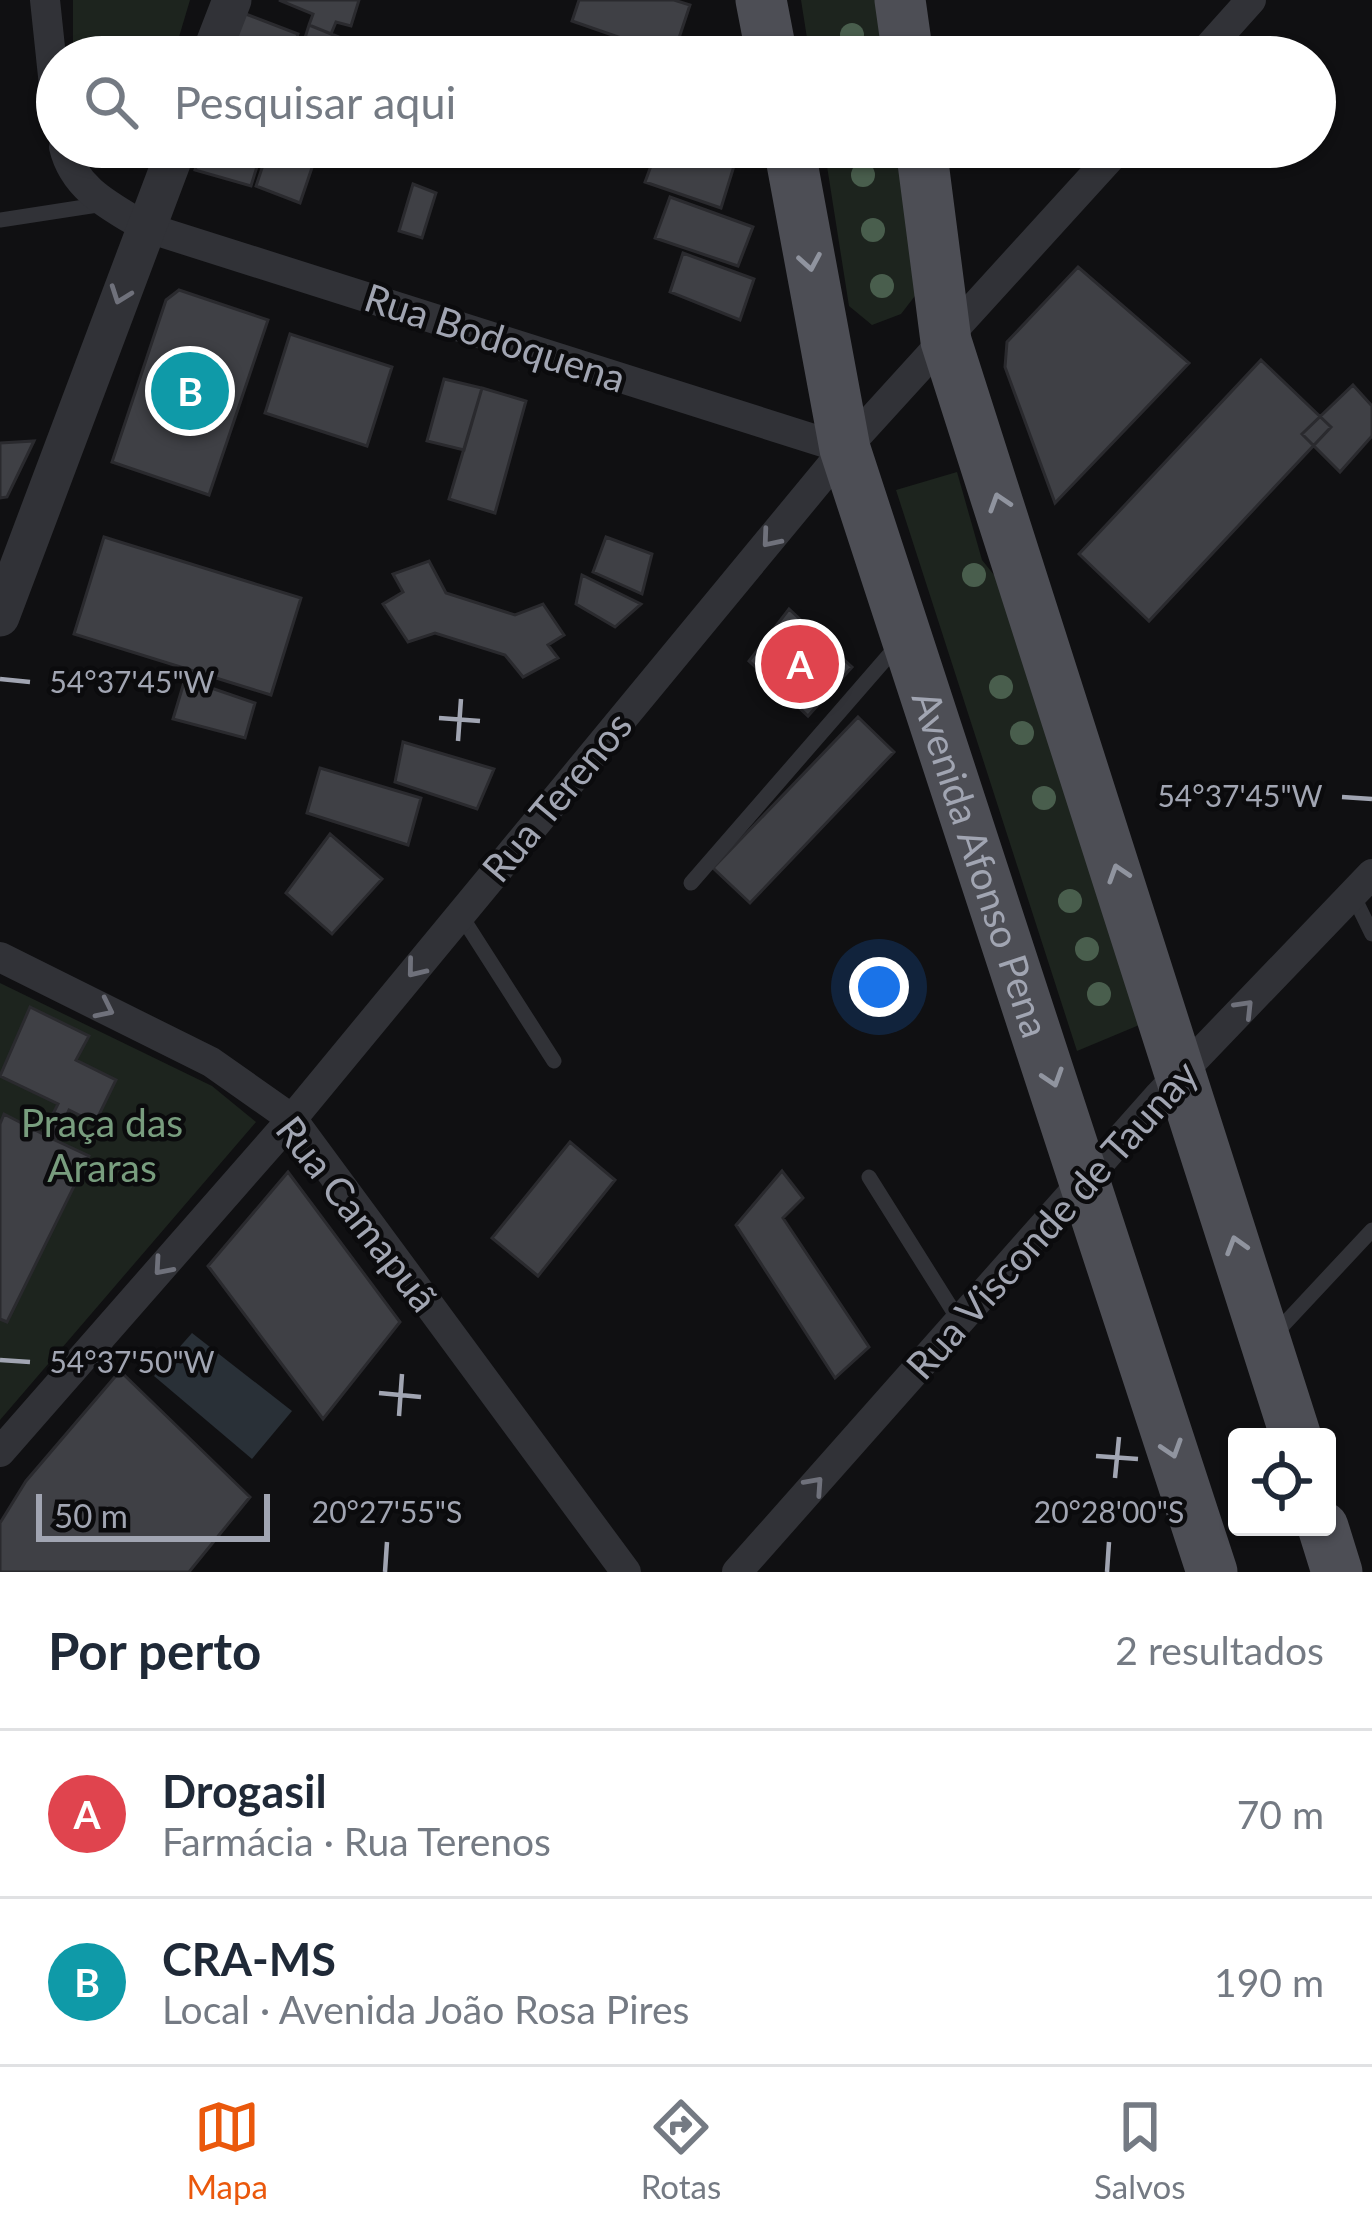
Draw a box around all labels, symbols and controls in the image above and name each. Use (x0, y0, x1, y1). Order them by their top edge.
search box (36, 36, 1336, 168)
icon: search (78, 69, 144, 135)
text: Pesquisar aqui (174, 75, 456, 129)
one-way arrow (796, 252, 822, 272)
street label: Rua Bodoquena (359, 273, 631, 401)
one-way arrow (110, 284, 134, 305)
pin: B (151, 346, 229, 436)
one-way arrow (988, 492, 1013, 513)
one-way arrow (763, 525, 784, 547)
pin: A (761, 619, 839, 709)
text: 54°37'45"W (49, 663, 215, 699)
street label: Avenida Afonso Pena (904, 685, 1060, 1043)
street label: Rua Terenos (472, 702, 640, 891)
text: 54°37'45"W (1157, 777, 1323, 813)
one-way arrow (1108, 863, 1133, 884)
one-way arrow (408, 956, 429, 978)
your location (849, 957, 909, 1017)
one-way arrow (93, 995, 114, 1019)
one-way arrow (1230, 1000, 1252, 1022)
street label: Rua Visconde de Taunay (896, 1051, 1206, 1388)
one-way arrow (1038, 1067, 1063, 1088)
park label: Praça das Araras (21, 1099, 183, 1190)
street label: Rua Camapuã (267, 1107, 448, 1320)
one-way arrow (1225, 1235, 1250, 1256)
one-way arrow (155, 1253, 177, 1275)
text: 54°37'50"W (49, 1343, 215, 1379)
map controls (1228, 1428, 1336, 1536)
button: locate (1228, 1428, 1336, 1536)
one-way arrow (1158, 1438, 1183, 1459)
one-way arrow (801, 1477, 822, 1498)
scale bar (36, 1488, 270, 1541)
text: 20°27'55"S (312, 1493, 462, 1529)
text: 20°28'00"S (1034, 1493, 1184, 1529)
text: 50 m (54, 1495, 128, 1535)
text: Por perto (48, 1620, 261, 1681)
text: 2 resultados (1115, 1627, 1324, 1673)
text: Drogasil (162, 1764, 327, 1818)
text: A (73, 1791, 101, 1837)
text: 70 m (1237, 1791, 1324, 1837)
text: Farmácia · Rua Terenos (162, 1818, 551, 1864)
text: CRA-MS (162, 1932, 336, 1986)
text: B (74, 1959, 100, 2005)
text: 190 m (1214, 1959, 1324, 2005)
text: Local · Avenida João Rosa Pires (162, 1986, 689, 2032)
tab: Mapa (186, 2094, 268, 2206)
tab: Rotas (641, 2094, 721, 2206)
tab: Salvos (1094, 2094, 1186, 2206)

